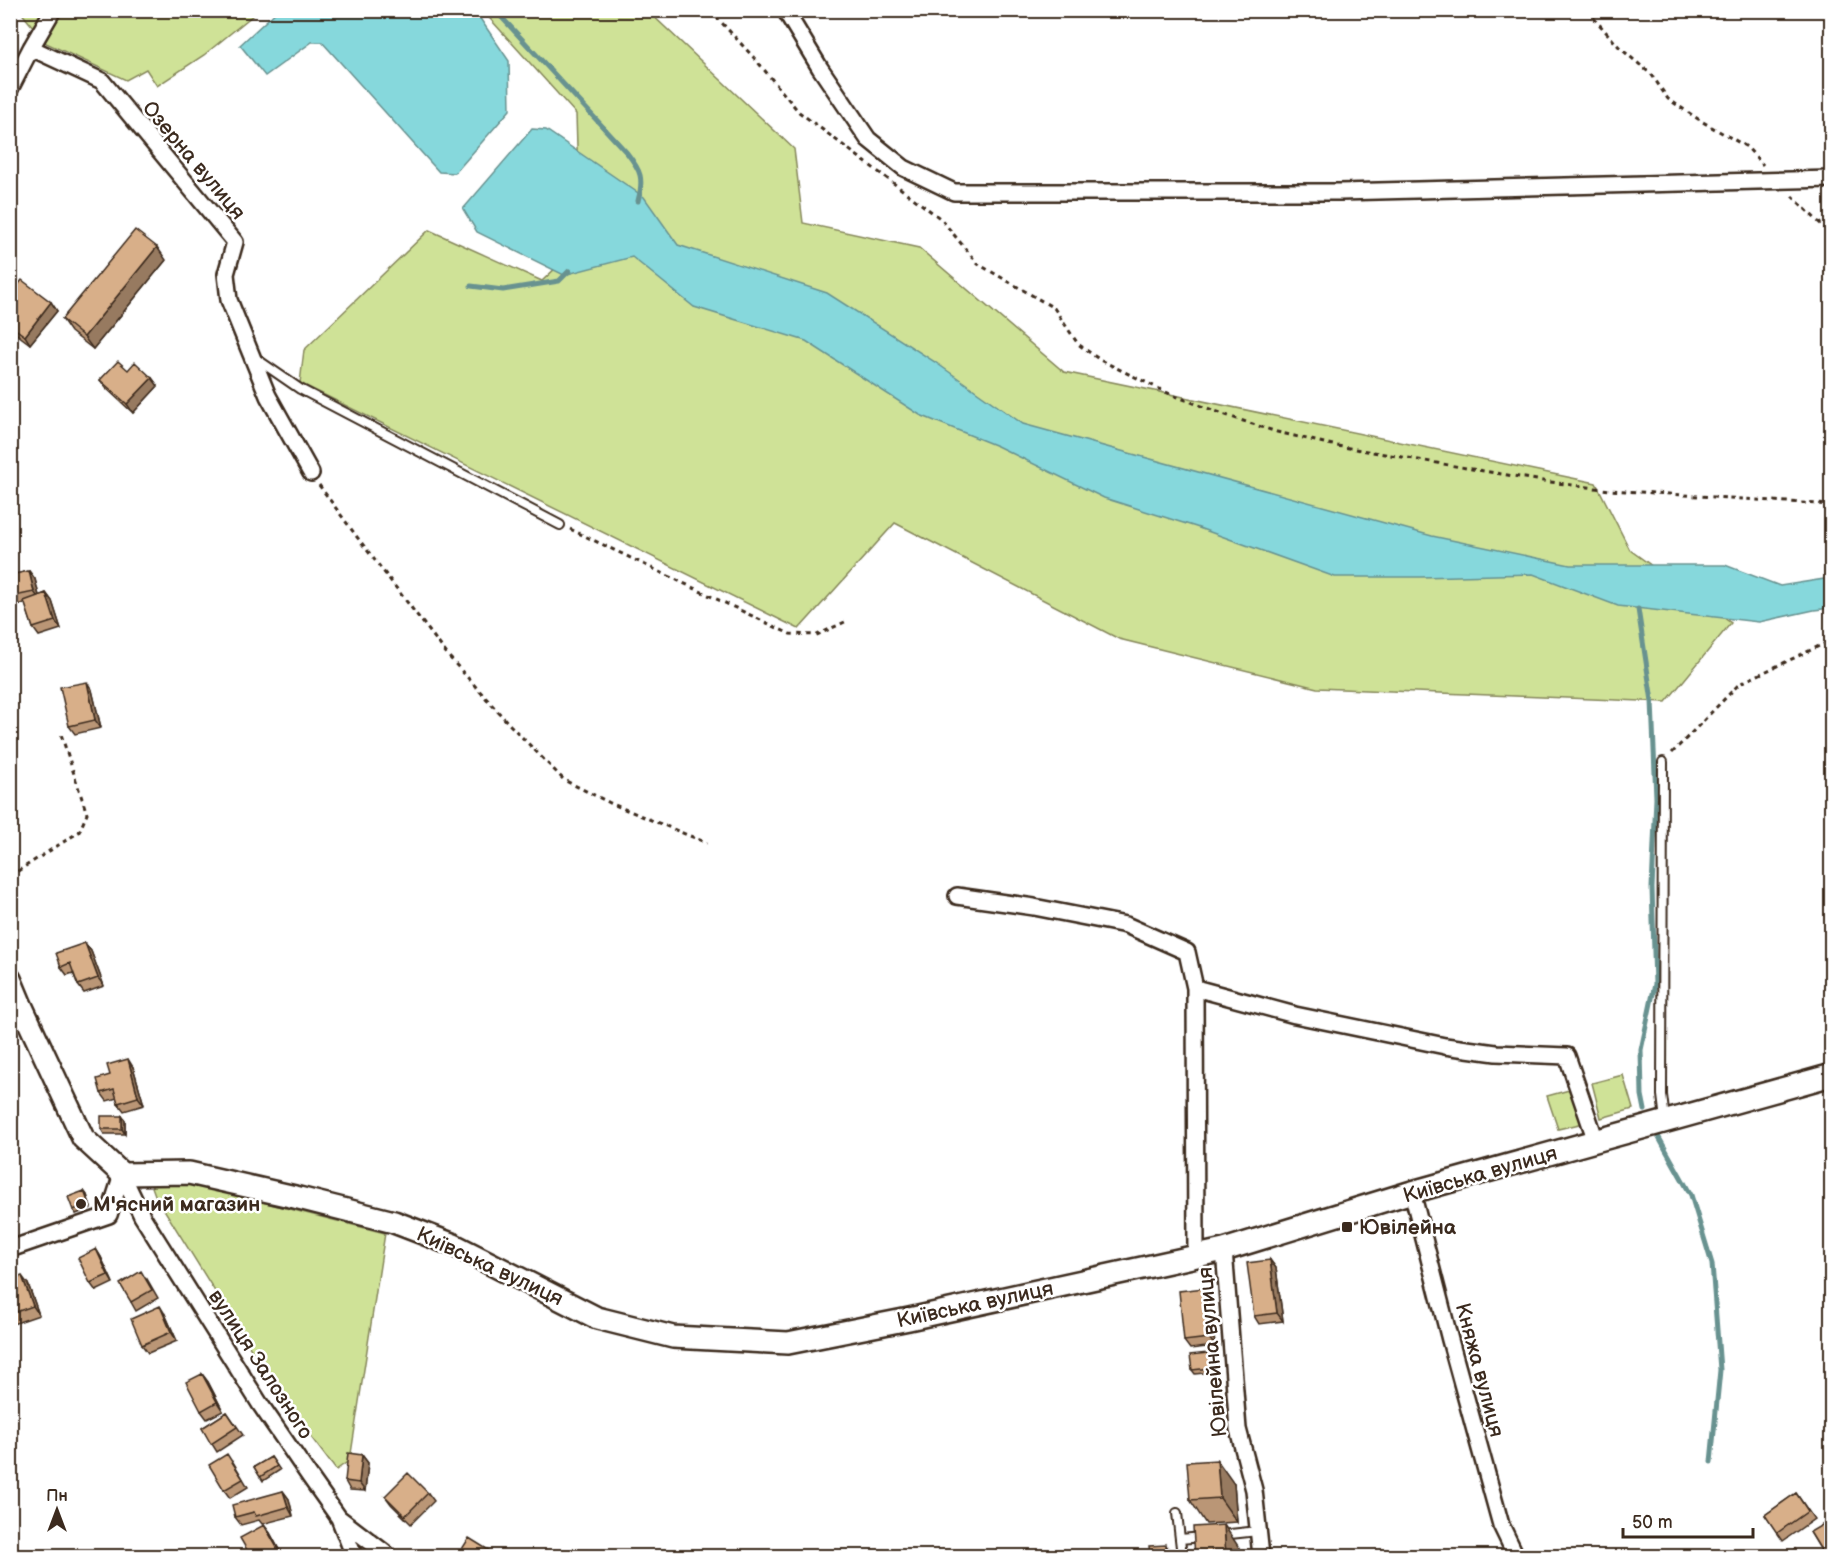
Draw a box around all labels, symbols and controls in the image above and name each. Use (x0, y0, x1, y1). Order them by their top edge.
street label: Озерна вулиця (137, 96, 250, 225)
street label: Київська вулиця (1400, 1141, 1560, 1208)
place label: М'ясний магазин (93, 1192, 260, 1217)
marker: М'ясний магазин (74, 1197, 88, 1211)
place label: Ювілейна (1359, 1215, 1457, 1240)
marker: Ювілейна (1340, 1220, 1354, 1234)
street label: Київська вулиця (412, 1221, 567, 1311)
street label: Ювілейна вулиця (1193, 1266, 1232, 1438)
street label: Київська вулиця (895, 1276, 1056, 1333)
street label: вулиця Залозного (203, 1285, 318, 1444)
street label: Княжа вулиця (1450, 1300, 1509, 1440)
north arrow (27, 1480, 87, 1540)
text: Пн (46, 1487, 68, 1506)
scale bar (1623, 1501, 1754, 1539)
text: 50 m (1632, 1512, 1673, 1533)

